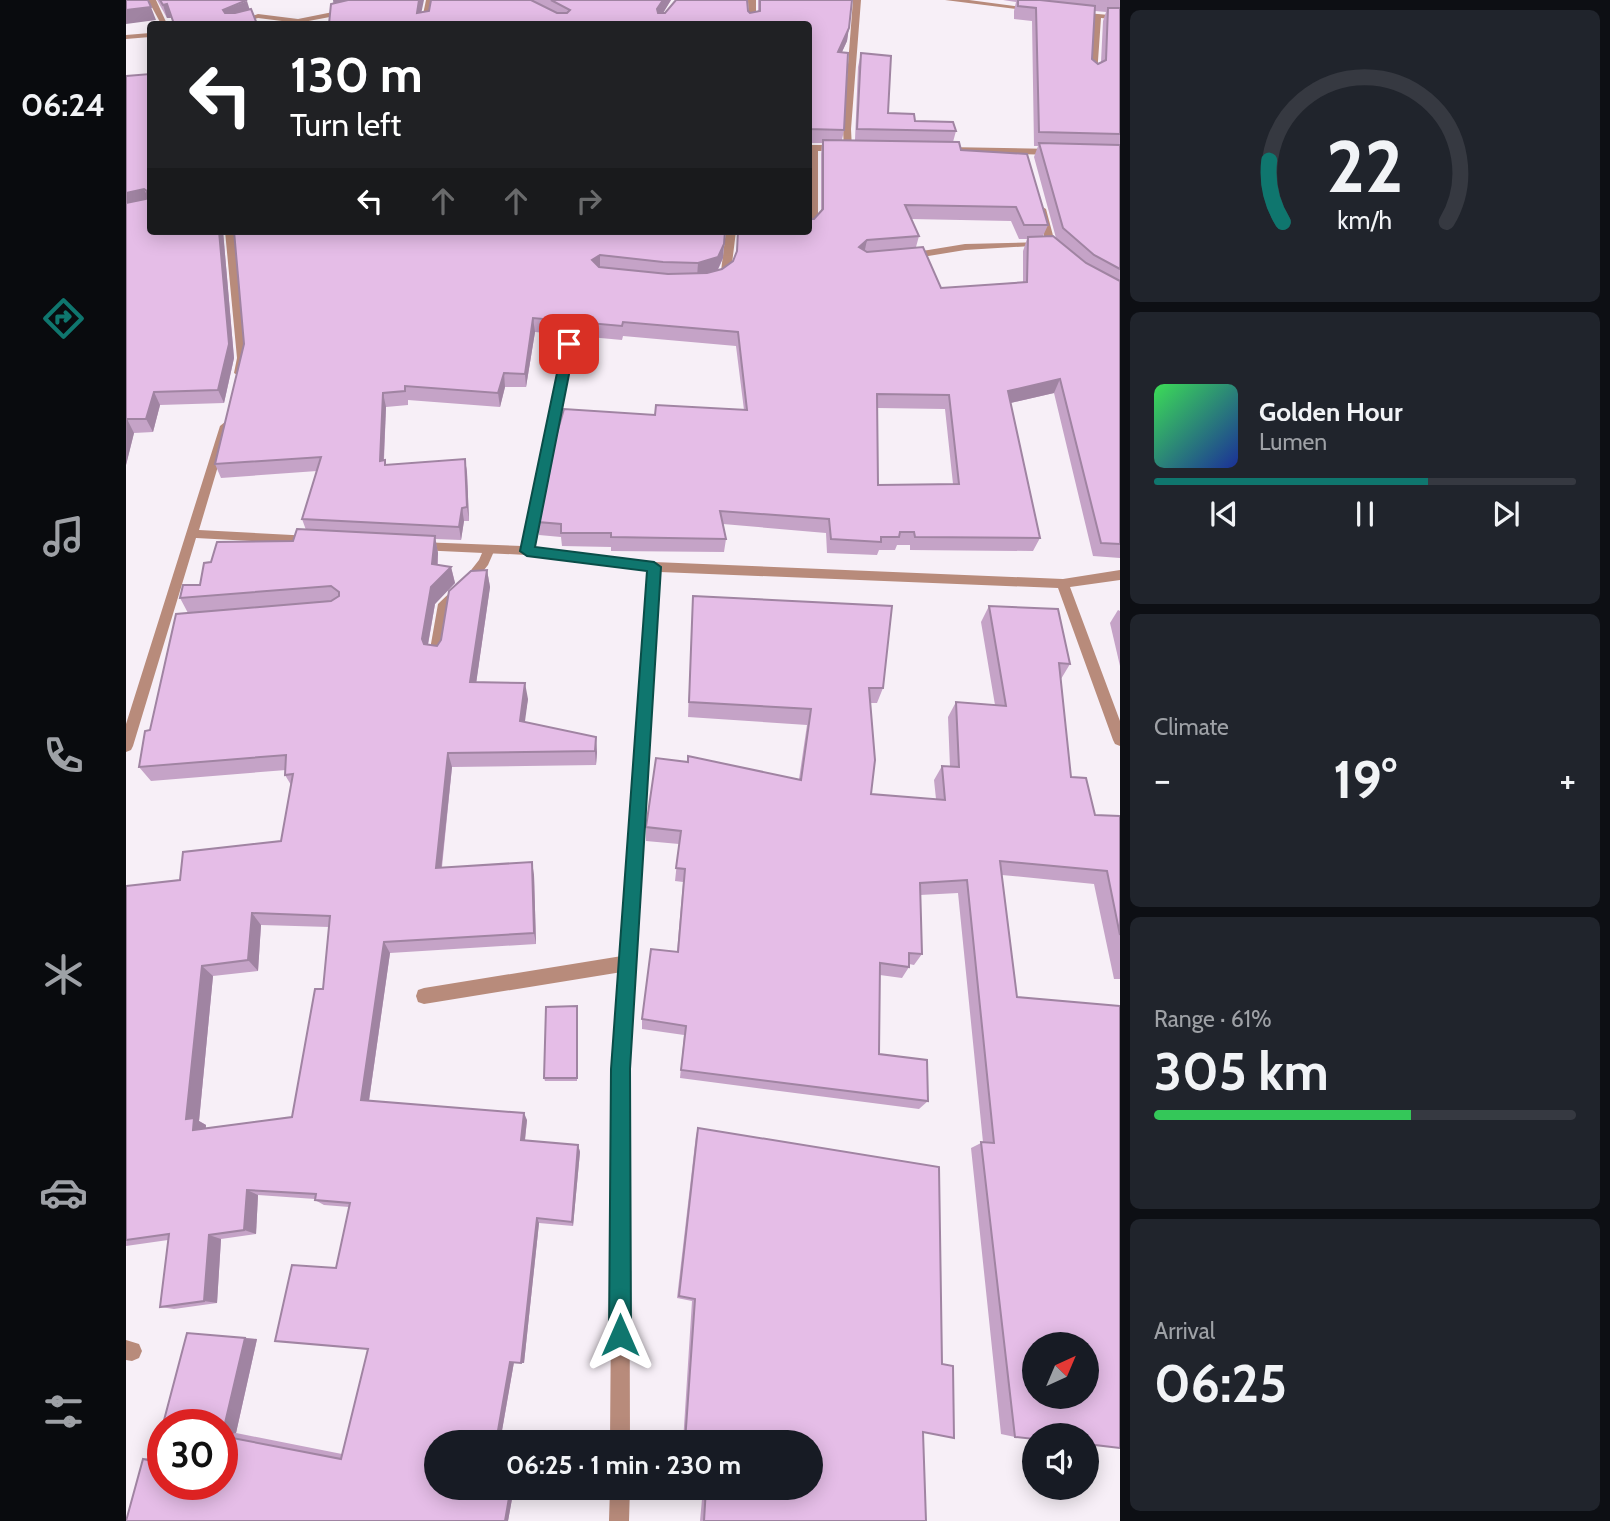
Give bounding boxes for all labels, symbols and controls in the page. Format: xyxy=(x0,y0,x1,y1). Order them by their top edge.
text: 130 m xyxy=(290,45,423,104)
icon: left xyxy=(175,49,266,140)
text: 06:24 xyxy=(21,85,105,124)
text: Turn left xyxy=(290,105,401,144)
text: 22 xyxy=(1326,122,1404,210)
icon: left xyxy=(351,182,389,220)
icon: ahead xyxy=(424,182,462,220)
icon: ahead xyxy=(497,182,535,220)
icon: right xyxy=(570,182,608,220)
text: km/h xyxy=(1338,205,1392,235)
icon: directions xyxy=(39,294,88,343)
pin xyxy=(539,314,599,374)
icon: arrive xyxy=(550,325,588,363)
text: Golden Hour xyxy=(1259,396,1402,428)
text: Lumen xyxy=(1259,428,1327,456)
icon: previous xyxy=(1205,495,1243,533)
icon: pause xyxy=(1346,495,1384,533)
icon: next xyxy=(1487,495,1525,533)
icon: music xyxy=(39,512,88,561)
text: Climate xyxy=(1154,713,1229,741)
icon: phone xyxy=(39,731,88,780)
text: 19° xyxy=(1333,748,1397,811)
text: − xyxy=(1154,756,1171,803)
text: + xyxy=(1559,756,1576,803)
icon: climate xyxy=(39,950,88,999)
text: Range · 61% xyxy=(1154,1005,1272,1033)
text: 305 km xyxy=(1154,1040,1329,1103)
icon: car xyxy=(39,1168,88,1217)
position arrow xyxy=(583,1298,657,1372)
text: Arrival xyxy=(1154,1317,1215,1345)
north arrow xyxy=(1022,1332,1099,1409)
map controls xyxy=(1022,1332,1099,1500)
text: 06:25 xyxy=(1154,1352,1287,1415)
icon: filters xyxy=(39,1387,88,1436)
speed limit sign: 30 xyxy=(147,1409,238,1500)
button: sound xyxy=(1022,1423,1099,1500)
text: 06:25 · 1 min · 230 m xyxy=(506,1449,741,1481)

